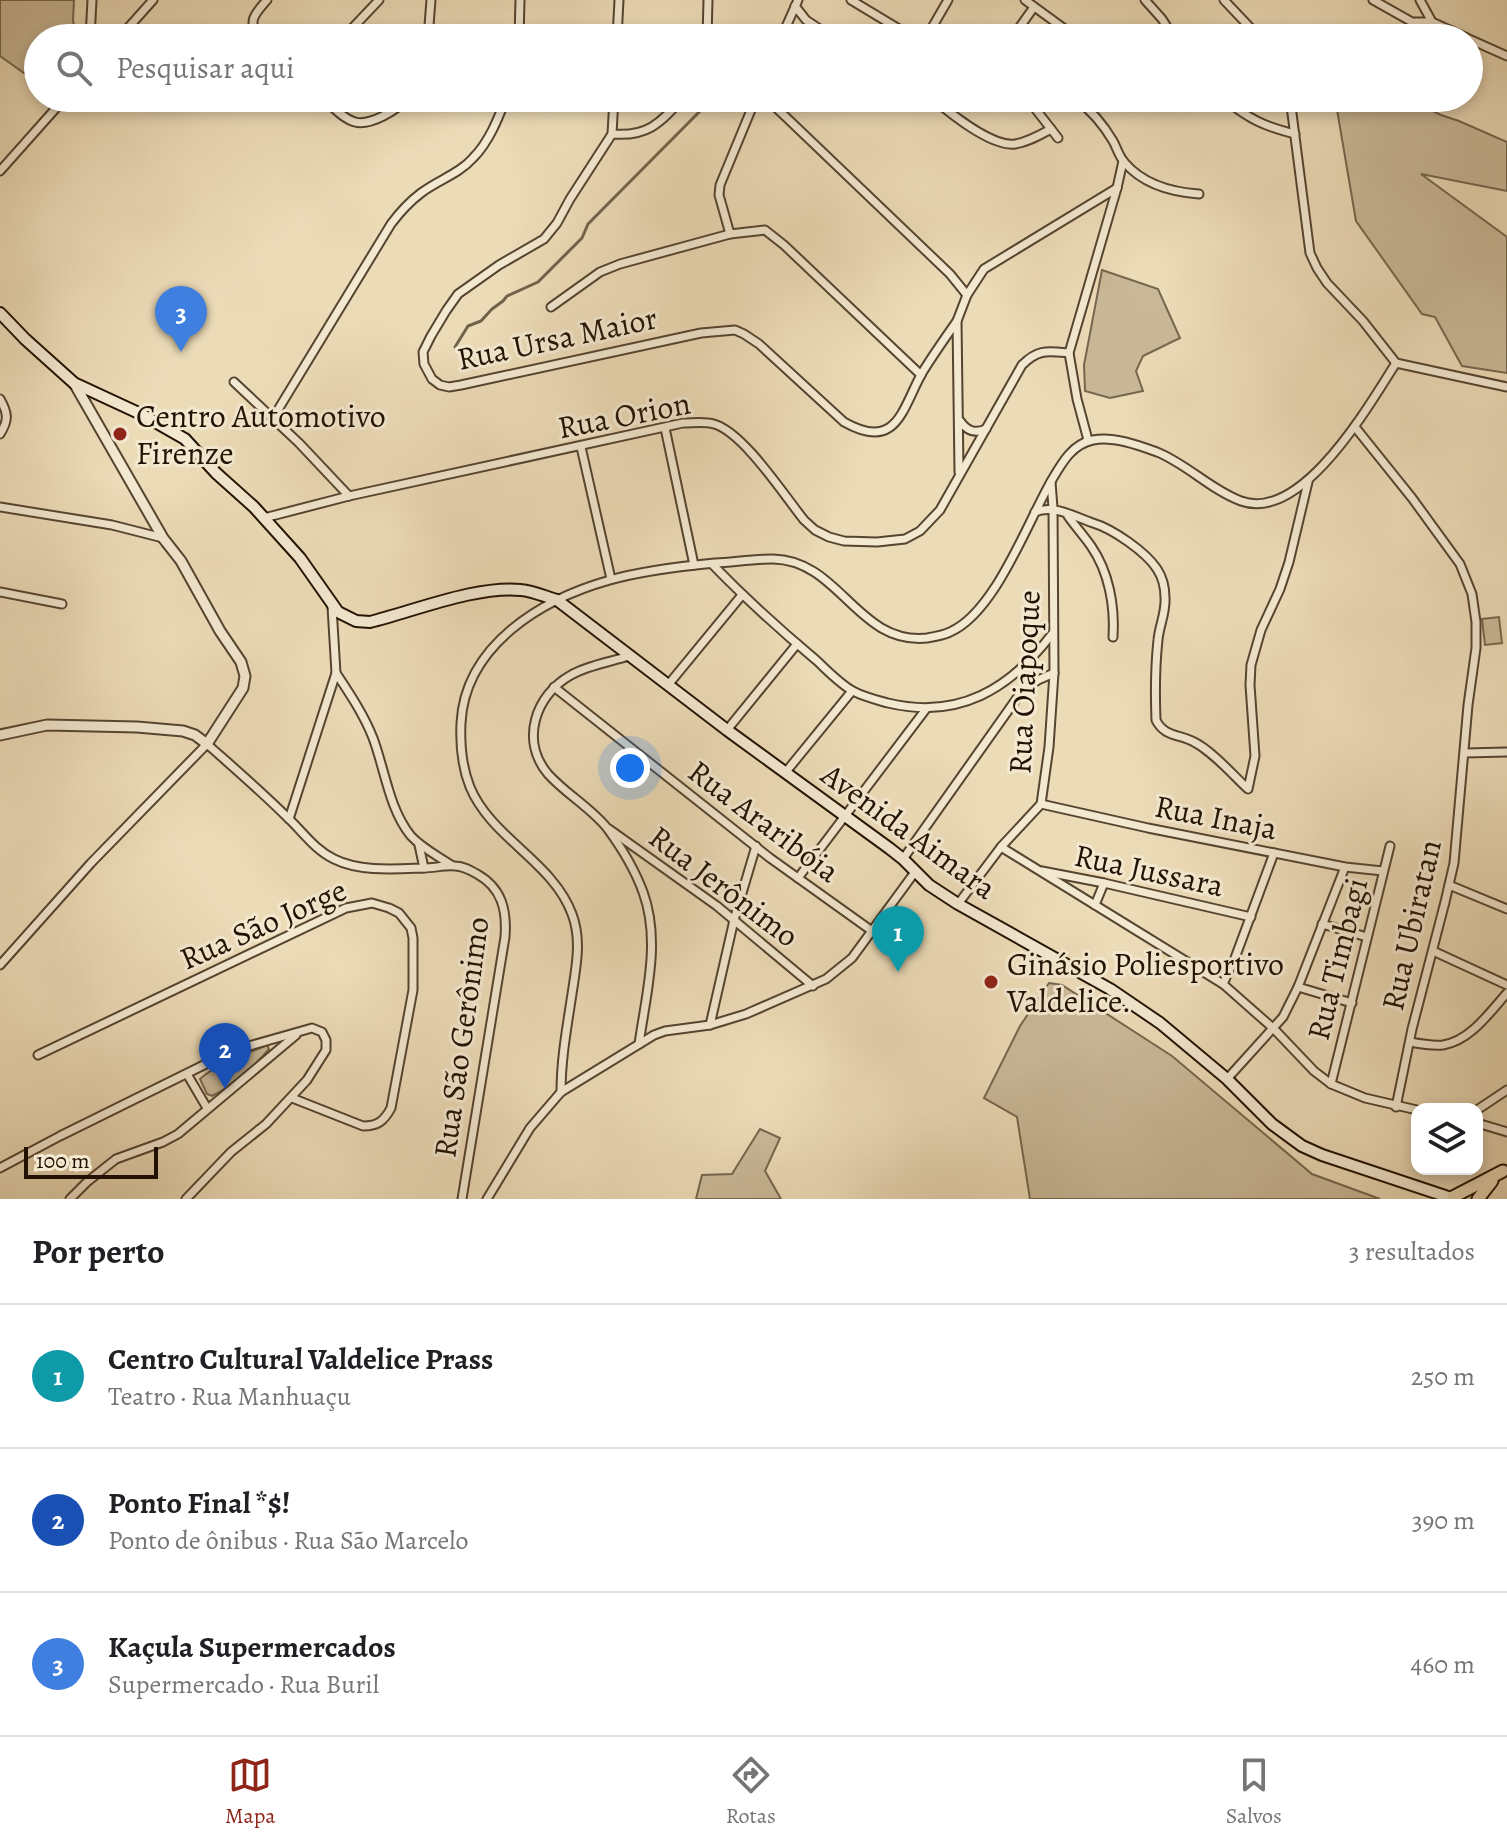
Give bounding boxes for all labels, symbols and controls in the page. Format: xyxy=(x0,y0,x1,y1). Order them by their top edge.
search box xyxy=(24,24,1483,112)
icon: search xyxy=(52,46,96,90)
text: Pesquisar aqui xyxy=(116,48,294,88)
pin: 3 xyxy=(155,286,207,352)
street label: Rua Ursa Maior xyxy=(453,295,661,381)
street label: Rua Orion xyxy=(554,381,694,449)
place label: Centro Automotivo Firenze xyxy=(136,394,386,475)
marker: Centro Automotivo Firenze xyxy=(111,425,129,443)
street label: Rua Oiapoque xyxy=(997,589,1051,775)
your location xyxy=(610,748,650,788)
street label: Rua Araribóia xyxy=(679,749,849,893)
street label: Avenida Aimara xyxy=(812,752,1006,910)
street label: Rua Inaja xyxy=(1151,784,1281,850)
street label: Rua Jerônimo xyxy=(640,815,808,957)
street label: Rua Jussara xyxy=(1070,833,1228,907)
street label: Rua Ubiratan xyxy=(1370,835,1452,1015)
street label: Rua São Jorge xyxy=(173,868,353,980)
street label: Rua Timbagi xyxy=(1296,873,1378,1045)
pin: 1 xyxy=(872,906,924,972)
street label: Rua São Gerônimo xyxy=(422,914,500,1160)
place label: Ginásio Poliesportivo Valdelice. xyxy=(1006,942,1284,1023)
marker: Ginásio Poliesportivo Valdelice. xyxy=(982,973,1000,991)
pin: 2 xyxy=(199,1023,251,1089)
map controls xyxy=(1411,1103,1483,1175)
button: layers xyxy=(1411,1103,1483,1175)
scale bar xyxy=(24,1143,158,1179)
text: 100 m xyxy=(36,1146,90,1176)
text: Por perto xyxy=(32,1228,165,1275)
text: 3 resultados xyxy=(1349,1234,1475,1269)
text: Centro Cultural Valdelice Prass xyxy=(108,1339,493,1379)
text: 1 xyxy=(53,1359,63,1394)
text: 250 m xyxy=(1411,1359,1475,1394)
text: Teatro · Rua Manhuaçu xyxy=(108,1379,351,1414)
text: Ponto Final *$! xyxy=(108,1483,290,1523)
text: 2 xyxy=(52,1503,64,1538)
text: 390 m xyxy=(1412,1503,1475,1538)
text: Ponto de ônibus · Rua São Marcelo xyxy=(108,1523,469,1558)
text: Kaçula Supermercados xyxy=(108,1627,396,1667)
text: 3 xyxy=(52,1647,64,1682)
text: 460 m xyxy=(1411,1647,1475,1682)
text: Supermercado · Rua Buril xyxy=(108,1667,379,1702)
tab: Mapa xyxy=(225,1753,276,1831)
tab: Rotas xyxy=(726,1753,776,1831)
tab: Salvos xyxy=(1226,1753,1282,1831)

